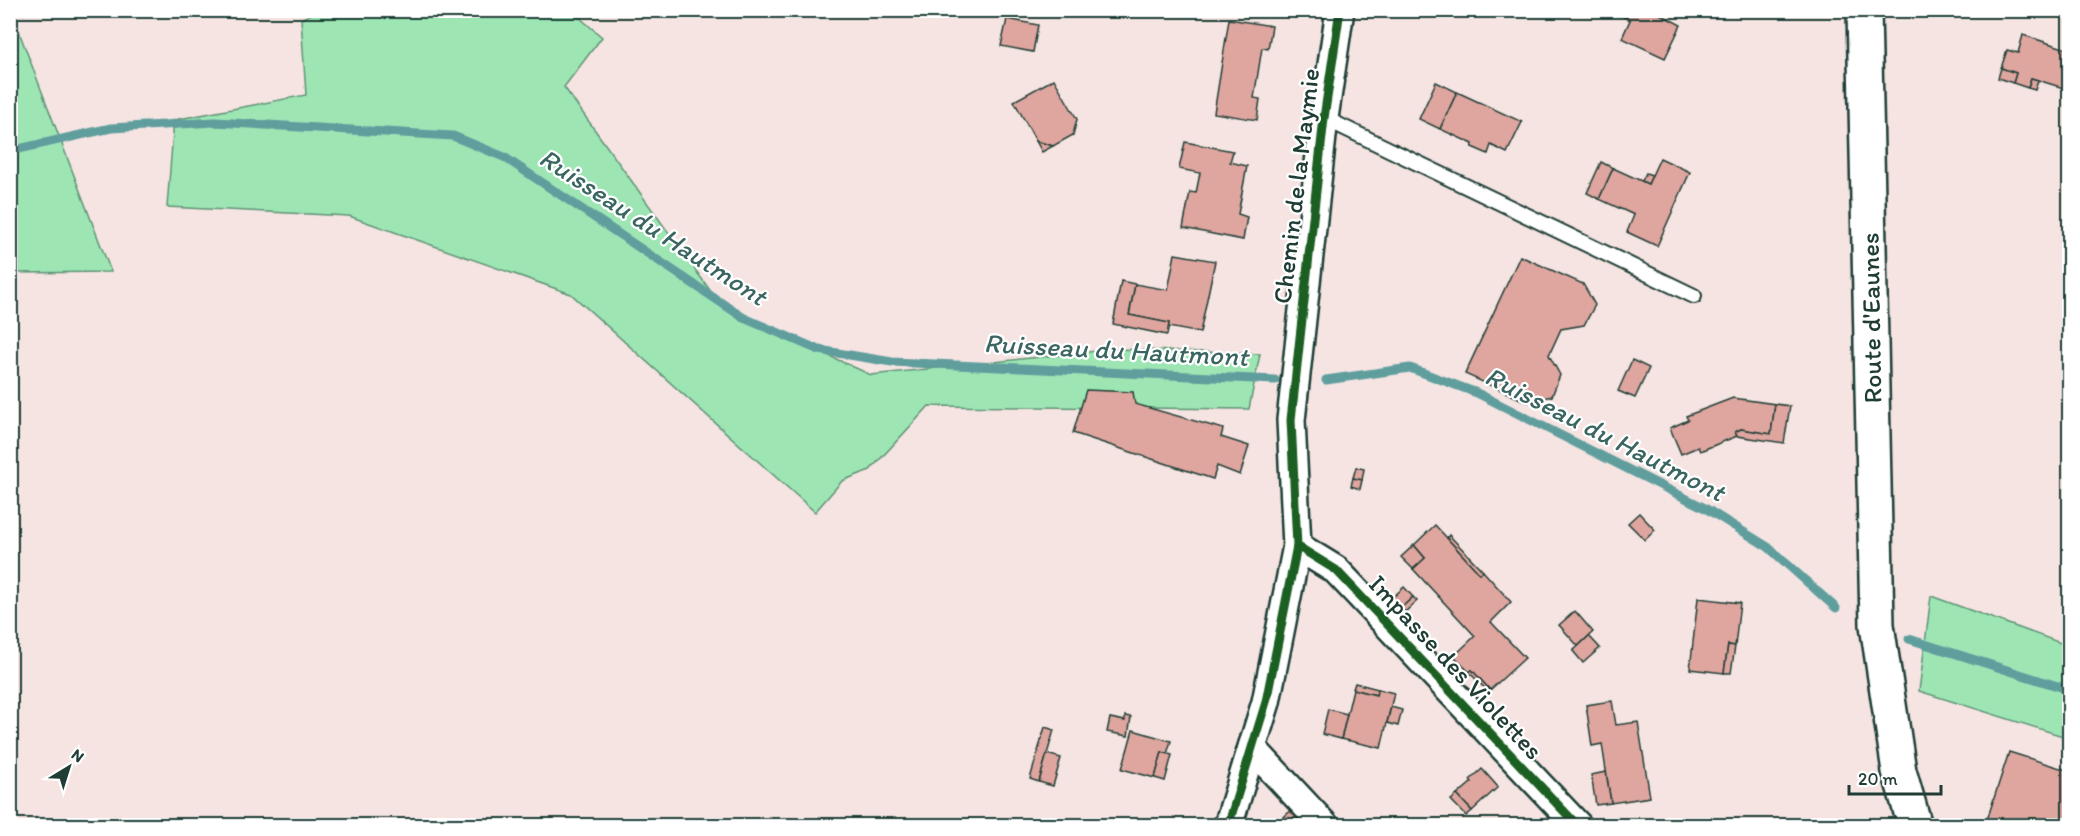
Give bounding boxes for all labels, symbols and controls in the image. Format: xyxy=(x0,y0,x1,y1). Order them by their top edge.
street label: Chemin de la Maymie xyxy=(1266,66,1326,306)
water label: Ruisseau du Hautmont xyxy=(533,141,776,314)
street label: Route d'Eaunes xyxy=(1854,232,1888,404)
water label: Ruisseau du Hautmont xyxy=(983,326,1252,373)
water label: Ruisseau du Hautmont xyxy=(1480,359,1733,510)
street label: Impasse des Violettes xyxy=(1362,568,1550,766)
north arrow xyxy=(39,737,99,797)
text: N xyxy=(68,745,88,766)
scale bar xyxy=(1849,758,1940,796)
text: 20 m xyxy=(1858,768,1898,790)

